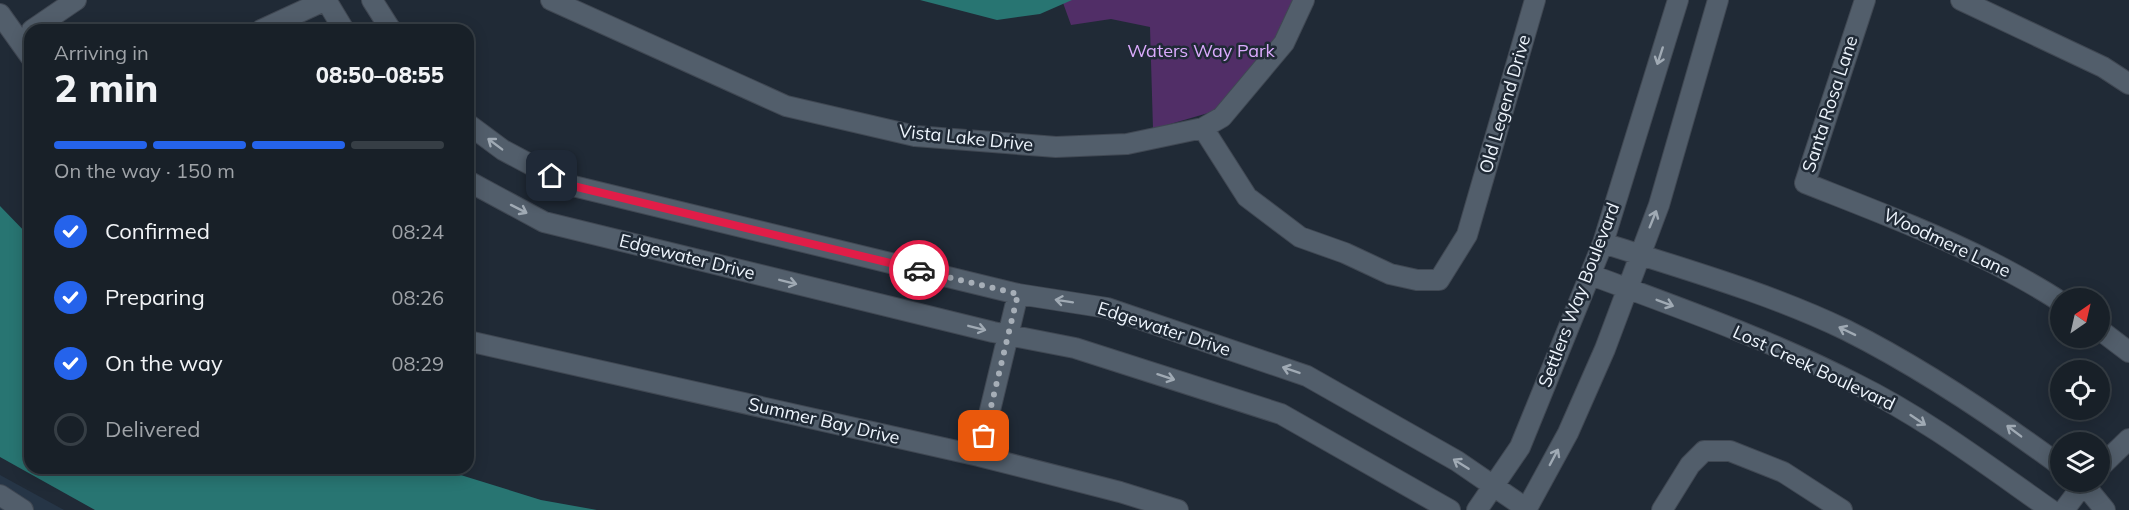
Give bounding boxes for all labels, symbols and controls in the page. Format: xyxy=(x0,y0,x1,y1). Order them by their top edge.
street label: Old Legend Drive xyxy=(1474,32,1535,176)
street label: Santa Rosa Lane xyxy=(1797,33,1862,175)
park label: Waters Way Park xyxy=(1127,39,1276,62)
text: Arriving in xyxy=(54,40,149,65)
one-way arrow xyxy=(1654,46,1665,65)
text: 08:50–08:55 xyxy=(316,61,444,89)
text: 2 min xyxy=(54,63,159,112)
street label: Vista Lake Drive xyxy=(898,119,1034,156)
one-way arrow xyxy=(487,138,503,150)
pin xyxy=(526,150,577,201)
text: On the way · 150 m xyxy=(54,158,235,183)
icon: home xyxy=(535,159,568,192)
street label: Settlers Way Boulevard xyxy=(1533,199,1624,390)
street label: Woodmere Lane xyxy=(1880,203,2015,282)
one-way arrow xyxy=(510,204,528,216)
one-way arrow xyxy=(1648,211,1659,229)
icon: check xyxy=(54,215,87,248)
text: Confirmed xyxy=(105,217,210,245)
text: 08:24 xyxy=(391,219,444,244)
street label: Edgewater Drive xyxy=(617,229,757,284)
courier xyxy=(889,240,949,300)
icon: car xyxy=(903,254,936,287)
one-way arrow xyxy=(778,276,797,288)
icon: check xyxy=(54,281,87,314)
text: Preparing xyxy=(105,283,205,311)
text: 08:26 xyxy=(391,285,444,310)
north arrow xyxy=(2050,288,2110,348)
map controls xyxy=(2050,288,2110,492)
one-way arrow xyxy=(1055,296,1075,307)
street label: Edgewater Drive xyxy=(1095,296,1234,361)
one-way arrow xyxy=(1655,298,1674,309)
street label: Lost Creek Boulevard xyxy=(1729,320,1899,415)
one-way arrow xyxy=(967,322,986,334)
one-way arrow xyxy=(1838,325,1856,337)
icon: check xyxy=(54,347,87,380)
text: On the way xyxy=(105,349,223,377)
text: 08:29 xyxy=(391,351,444,376)
button: locate xyxy=(2050,360,2110,420)
one-way arrow xyxy=(1282,364,1300,375)
one-way arrow xyxy=(1156,372,1175,383)
street label: Summer Bay Drive xyxy=(746,392,902,449)
pin xyxy=(958,410,1009,461)
one-way arrow xyxy=(1909,414,1926,426)
text: Delivered xyxy=(105,415,200,443)
icon: bag xyxy=(967,419,1000,452)
one-way arrow xyxy=(2007,425,2023,437)
button: layers xyxy=(2050,432,2110,492)
one-way arrow xyxy=(1549,449,1560,467)
one-way arrow xyxy=(1453,458,1470,470)

